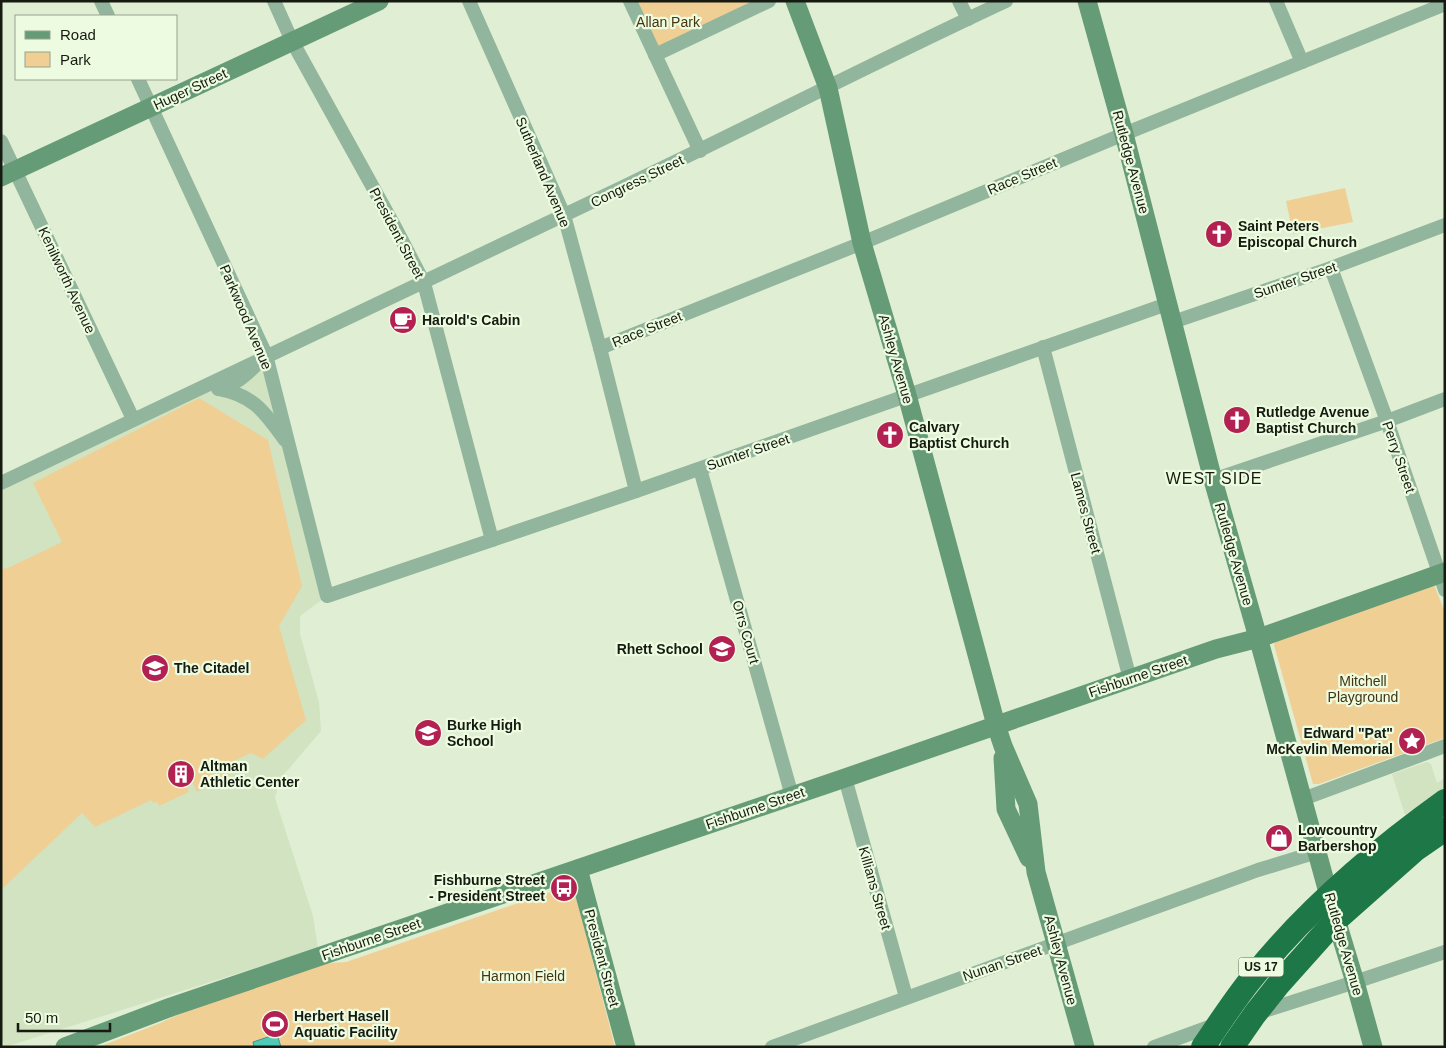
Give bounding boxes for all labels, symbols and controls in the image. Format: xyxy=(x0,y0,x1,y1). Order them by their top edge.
park label: Allan Park xyxy=(636,14,701,30)
legend xyxy=(15,15,178,80)
text: Road xyxy=(60,26,96,43)
text: Park xyxy=(60,51,91,68)
street label: Huger Street xyxy=(151,65,229,113)
street label: Rutledge Avenue xyxy=(1110,109,1153,216)
street label: Sutherland Avenue xyxy=(513,115,574,230)
street label: Congress Street xyxy=(588,152,686,210)
street label: Race Street xyxy=(985,154,1059,198)
street label: President Street xyxy=(366,185,428,281)
place label: Saint Peters Episcopal Church xyxy=(1238,218,1357,250)
church icon: Saint Peters Episcopal Church xyxy=(1204,219,1234,249)
street label: Kenilworth Avenue xyxy=(35,224,99,336)
street label: Sumter Street xyxy=(1252,258,1339,302)
street label: Parkwood Avenue xyxy=(217,262,275,372)
cafe icon: Harold's Cabin xyxy=(388,305,418,335)
street label: Race Street xyxy=(610,308,684,350)
place label: Harold's Cabin xyxy=(422,312,520,328)
street label: Ashley Avenue xyxy=(876,312,916,406)
place label: Rutledge Avenue Baptist Church xyxy=(1256,404,1370,436)
church icon: Rutledge Avenue Baptist Church xyxy=(1222,405,1252,435)
place label: Calvary Baptist Church xyxy=(909,419,1009,451)
street label: Perry Street xyxy=(1379,419,1419,495)
church icon: Calvary Baptist Church xyxy=(875,420,905,450)
street label: Sumter Street xyxy=(705,430,792,474)
district label: WEST SIDE xyxy=(1166,470,1262,487)
street label: Lames Street xyxy=(1067,471,1105,555)
street label: Rutledge Avenue xyxy=(1212,501,1256,608)
street label: Orrs Court xyxy=(729,598,763,666)
school or university icon: Rhett School xyxy=(707,634,737,664)
place label: Rhett School xyxy=(617,641,703,657)
street label: Fishburne Street xyxy=(1086,652,1190,700)
school or university icon: The Citadel xyxy=(140,653,170,683)
place label: The Citadel xyxy=(174,660,249,676)
park label: Mitchell Playground xyxy=(1328,673,1398,705)
place label: Burke High School xyxy=(447,717,522,749)
school or university icon: Burke High School xyxy=(413,718,443,748)
place label: Edward "Pat" McKevlin Memorial xyxy=(1266,725,1393,757)
place icon: Edward "Pat" McKevlin Memorial xyxy=(1397,726,1427,756)
place label: Altman Athletic Center xyxy=(200,758,300,790)
building icon: Altman Athletic Center xyxy=(166,759,196,789)
street label: Fishburne Street xyxy=(703,784,807,832)
place label: Lowcountry Barbershop xyxy=(1298,822,1378,854)
shop icon: Lowcountry Barbershop xyxy=(1264,823,1294,853)
street label: Killians Street xyxy=(856,845,895,931)
place label: Fishburne Street - President Street xyxy=(429,872,545,904)
bus stop icon: Fishburne Street - President Street xyxy=(549,873,579,903)
street label: Rutledge Avenue xyxy=(1322,891,1366,998)
street label: President Street xyxy=(581,907,623,1009)
street label: Ashley Avenue xyxy=(1041,913,1081,1007)
street label: Fishburne Street xyxy=(319,915,423,963)
street label: Nunan Street xyxy=(960,942,1044,984)
road number: US 17 xyxy=(1238,958,1284,976)
park label: Harmon Field xyxy=(481,968,565,984)
scale bar xyxy=(18,1000,110,1032)
place label: Herbert Hasell Aquatic Facility xyxy=(294,1008,398,1040)
text: 50 m xyxy=(25,1009,58,1026)
sports icon: Herbert Hasell Aquatic Facility xyxy=(260,1009,290,1039)

